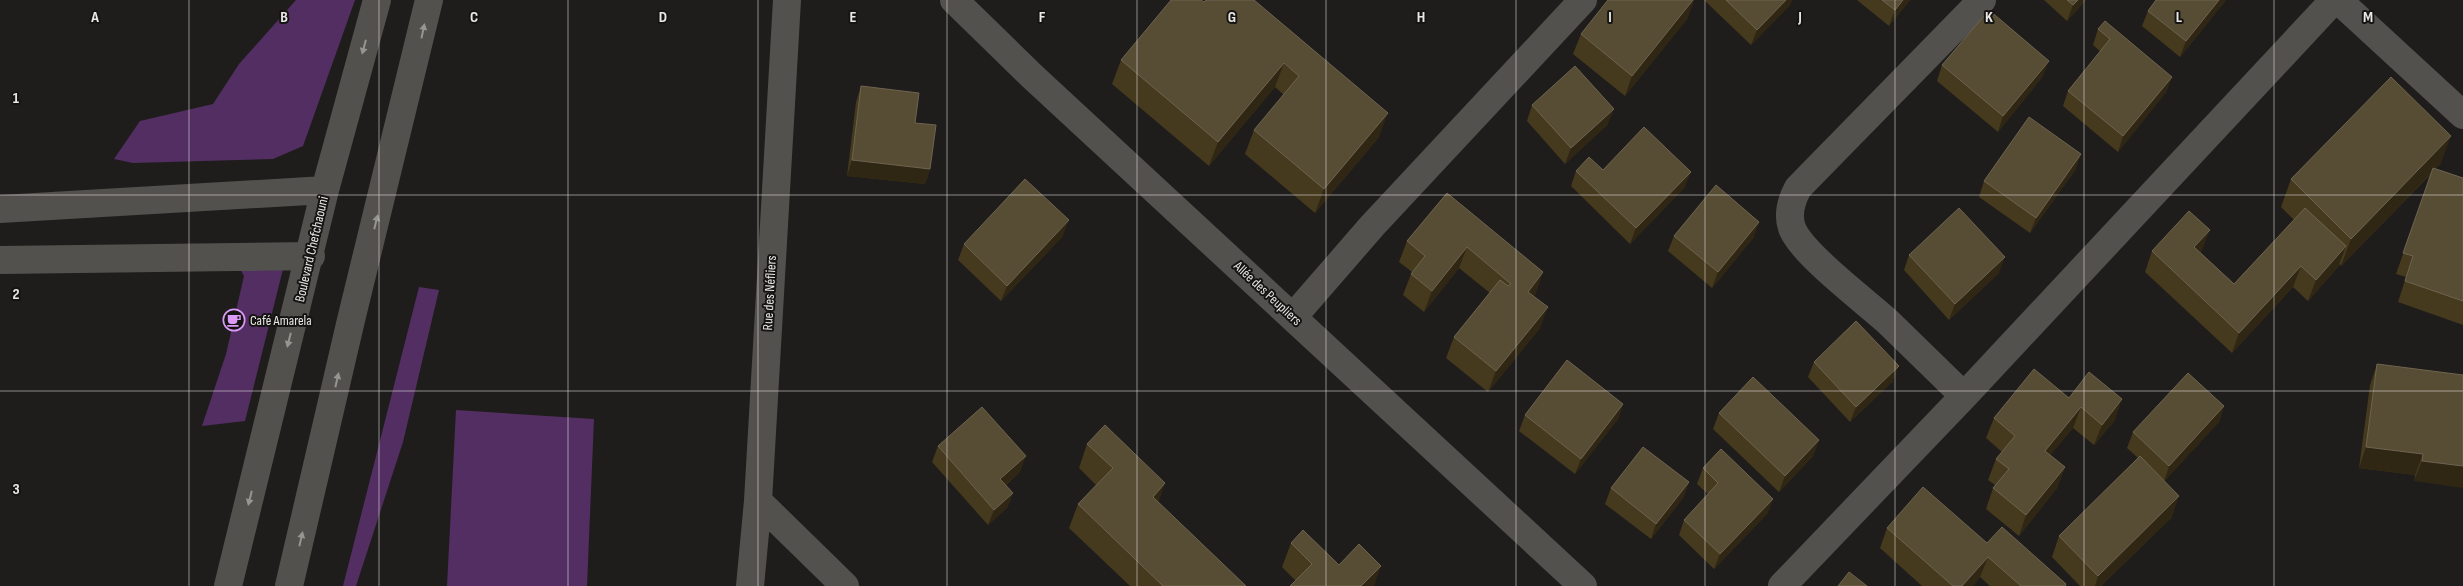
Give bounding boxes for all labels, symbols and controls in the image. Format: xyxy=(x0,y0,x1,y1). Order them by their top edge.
text: A xyxy=(90,8,99,27)
text: B xyxy=(280,8,288,27)
text: C xyxy=(470,8,478,27)
text: D xyxy=(659,8,667,27)
text: E xyxy=(850,8,857,27)
text: F xyxy=(1039,8,1046,27)
text: G xyxy=(1228,8,1236,27)
text: H xyxy=(1417,8,1425,27)
text: I xyxy=(1608,8,1612,27)
text: J xyxy=(1797,8,1802,27)
text: K xyxy=(1985,8,1993,27)
text: L xyxy=(2176,8,2183,27)
text: M xyxy=(2363,8,2373,27)
one-way arrow xyxy=(419,22,427,38)
one-way arrow xyxy=(360,40,368,55)
text: 1 xyxy=(13,89,20,108)
street label: Boulevard Chefchaouni xyxy=(291,195,332,304)
one-way arrow xyxy=(372,215,380,230)
street label: Rue des Néfliers xyxy=(759,255,780,331)
street label: Allée des Peupliers xyxy=(1229,257,1305,329)
text: 2 xyxy=(12,285,20,304)
cafe icon: Café Amarela xyxy=(222,308,246,332)
place label: Café Amarela xyxy=(250,312,312,329)
one-way arrow xyxy=(285,332,293,347)
one-way arrow xyxy=(333,373,341,388)
text: 3 xyxy=(12,480,20,499)
one-way arrow xyxy=(246,490,254,505)
one-way arrow xyxy=(297,531,305,546)

